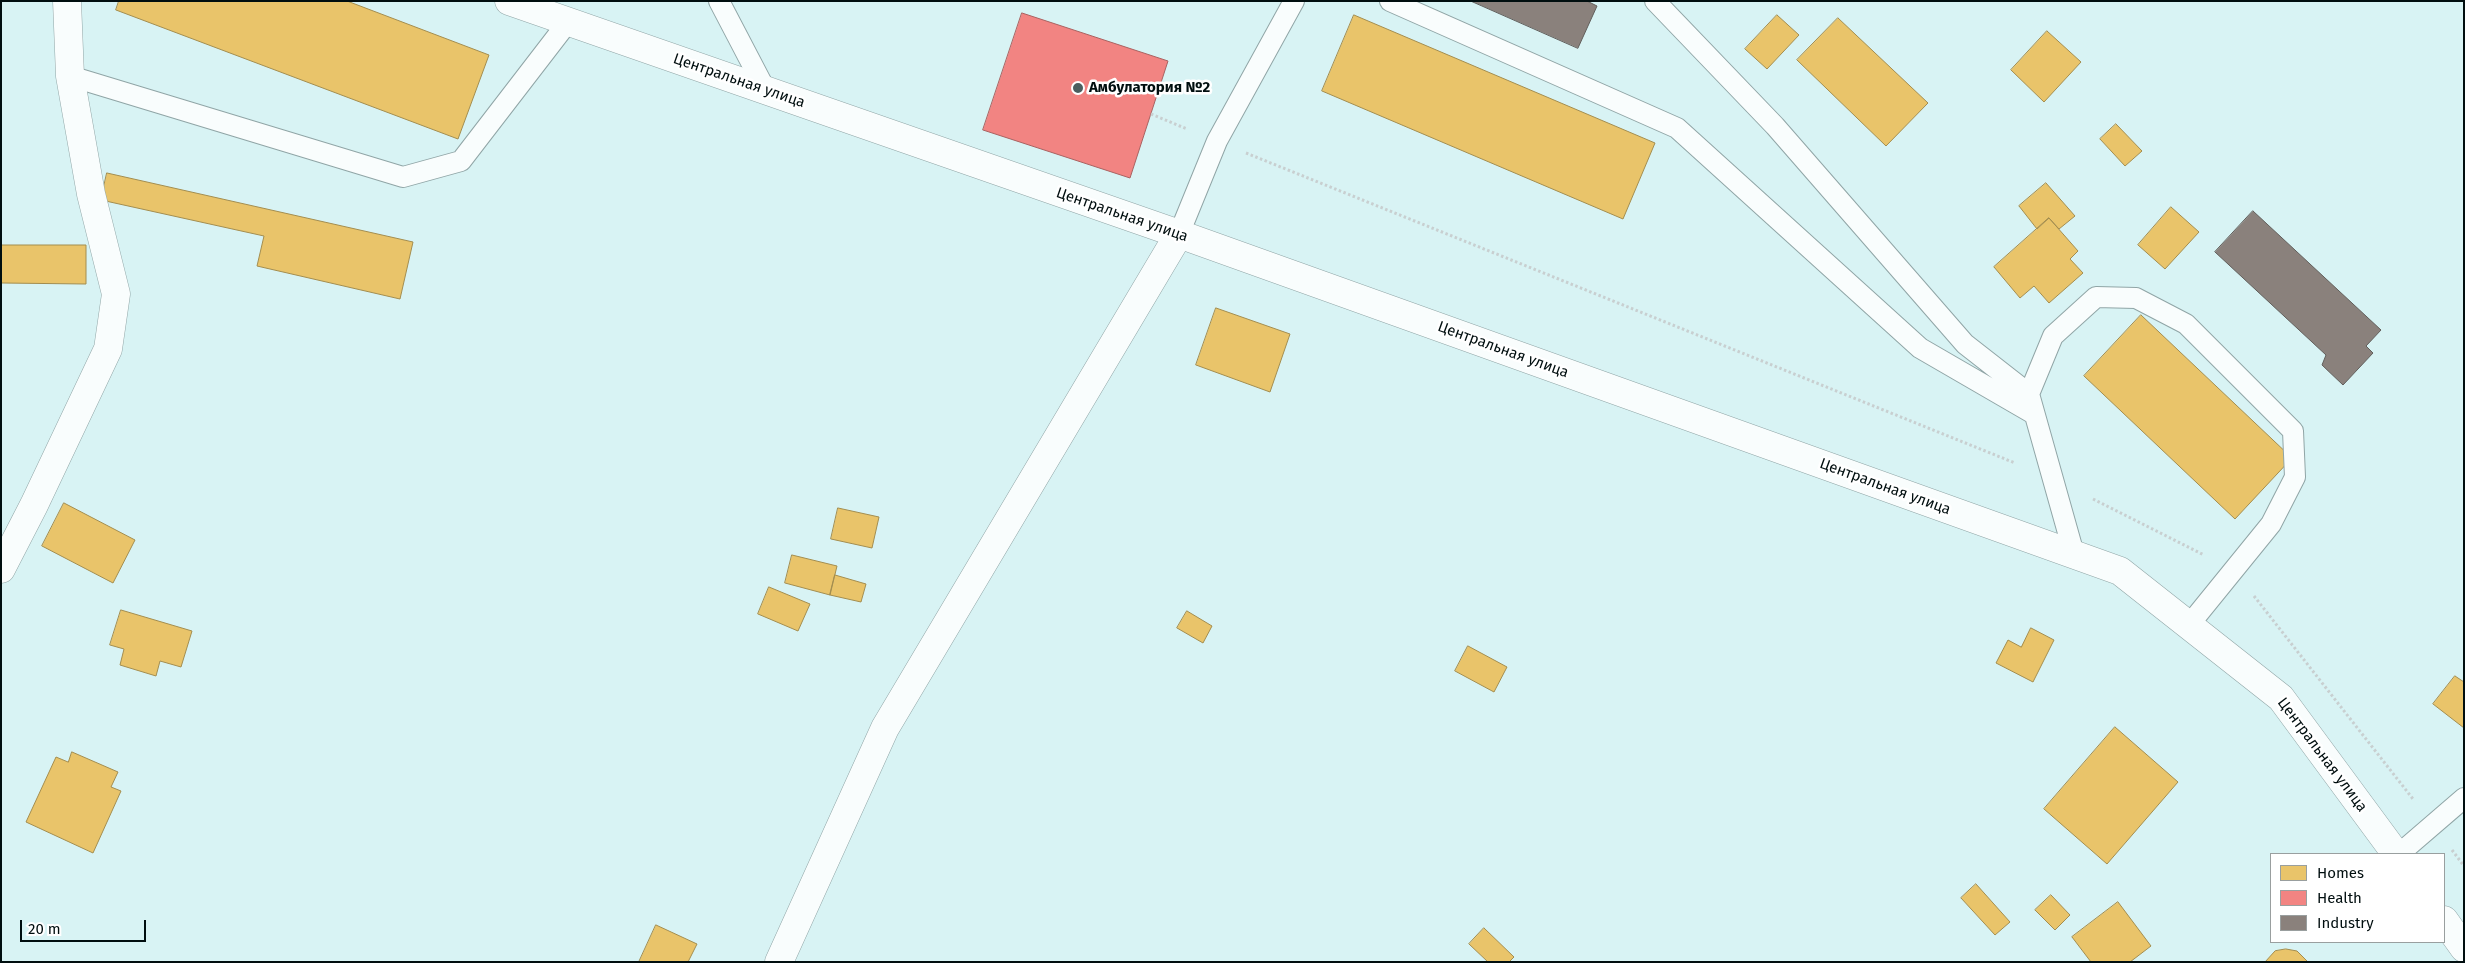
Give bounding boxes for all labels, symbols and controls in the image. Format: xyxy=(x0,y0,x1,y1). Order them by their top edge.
street label: Центральная улица xyxy=(671,50,807,112)
place label: Амбулатория №2 xyxy=(1089,79,1210,97)
marker: Амбулатория №2 xyxy=(1071,81,1085,95)
street label: Центральная улица xyxy=(1054,184,1190,246)
street label: Центральная улица xyxy=(1435,318,1571,382)
street label: Центральная улица xyxy=(1817,455,1953,519)
street label: Центральная улица xyxy=(2273,694,2371,816)
legend xyxy=(2270,853,2445,943)
text: Homes xyxy=(2317,864,2364,882)
text: Health xyxy=(2317,889,2362,907)
scale bar xyxy=(22,910,149,942)
text: Industry xyxy=(2317,914,2374,932)
text: 20 m xyxy=(28,920,61,938)

